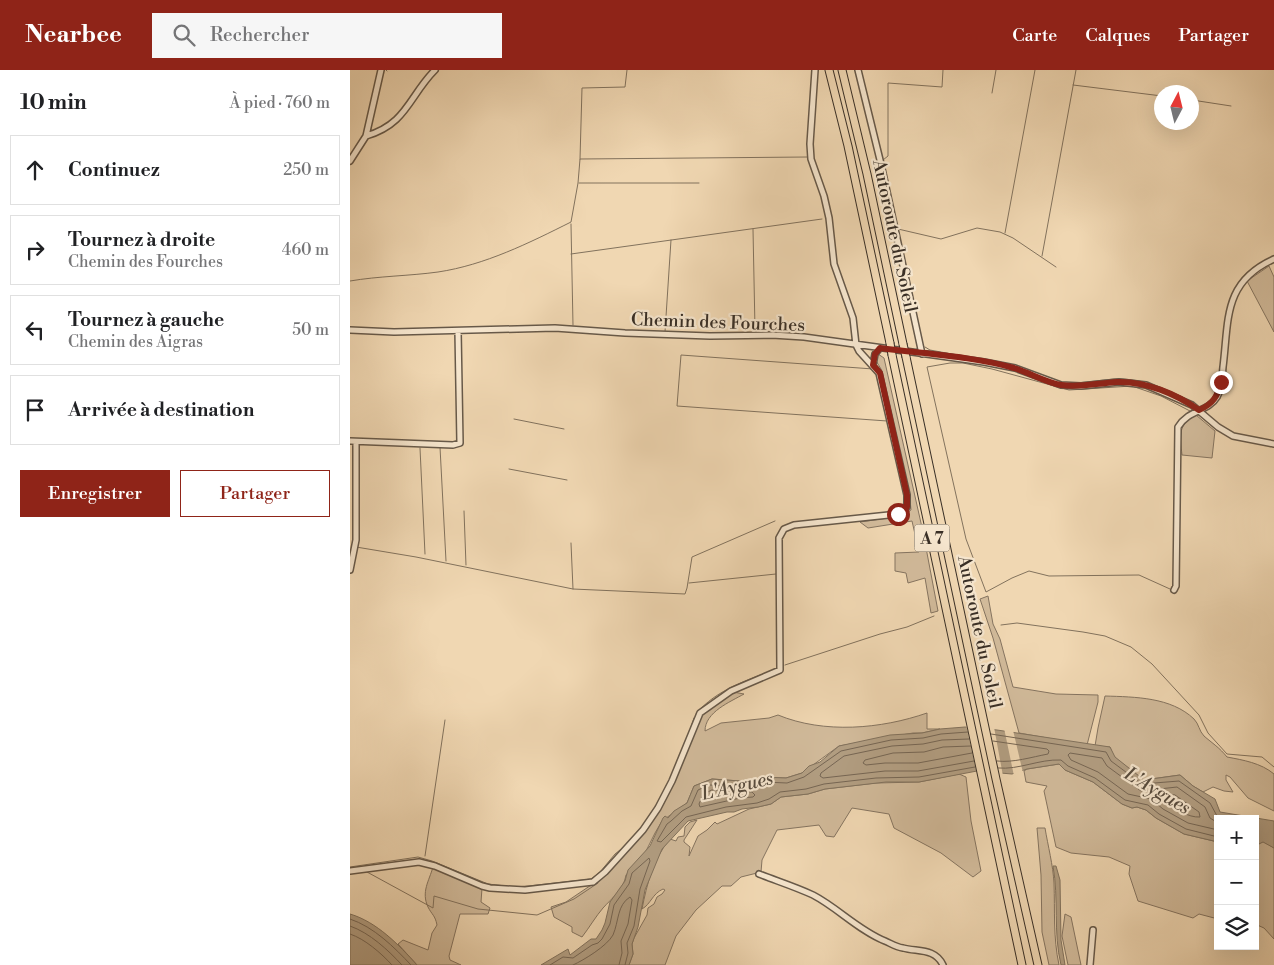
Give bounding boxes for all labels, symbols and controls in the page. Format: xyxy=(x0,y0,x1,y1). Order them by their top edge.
search box xyxy=(152,13,502,58)
text: Nearbee xyxy=(25,20,122,50)
icon: search xyxy=(170,21,198,49)
text: Rechercher xyxy=(210,23,309,47)
text: Carte xyxy=(1012,24,1057,47)
text: Calques xyxy=(1085,24,1150,47)
text: Partager xyxy=(1178,24,1249,47)
north arrow xyxy=(1154,85,1199,130)
text: 10 min xyxy=(20,90,87,116)
text: À pied · 760 m xyxy=(230,93,330,113)
icon: ahead xyxy=(21,156,49,184)
street label: Autoroute du Soleil xyxy=(867,156,922,315)
text: Continuez xyxy=(68,158,160,182)
text: 250 m xyxy=(283,160,329,180)
text: Tournez à droite xyxy=(68,228,215,252)
icon: right xyxy=(21,236,49,264)
text: 460 m xyxy=(282,240,329,260)
text: Chemin des Fourches xyxy=(68,252,223,272)
text: Tournez à gauche xyxy=(68,308,224,332)
street label: Chemin des Fourches xyxy=(630,308,806,337)
icon: left xyxy=(21,316,49,344)
text: 50 m xyxy=(292,320,329,340)
text: Chemin des Aigras xyxy=(68,332,203,352)
route end xyxy=(1210,371,1233,394)
icon: arrive xyxy=(21,396,49,424)
text: Arrivée à destination xyxy=(68,398,254,422)
button: Enregistrer xyxy=(20,470,170,517)
button: Partager xyxy=(180,470,330,517)
route start xyxy=(887,503,910,526)
road number: A 7 xyxy=(914,524,950,552)
street label: Autoroute du Soleil xyxy=(952,552,1007,711)
water label: L'Aygues xyxy=(1119,761,1195,820)
water label: L'Aygues xyxy=(698,766,775,806)
map controls xyxy=(1214,815,1259,950)
button: + xyxy=(1214,815,1259,860)
button: − xyxy=(1214,860,1259,905)
button: layers xyxy=(1214,905,1259,950)

